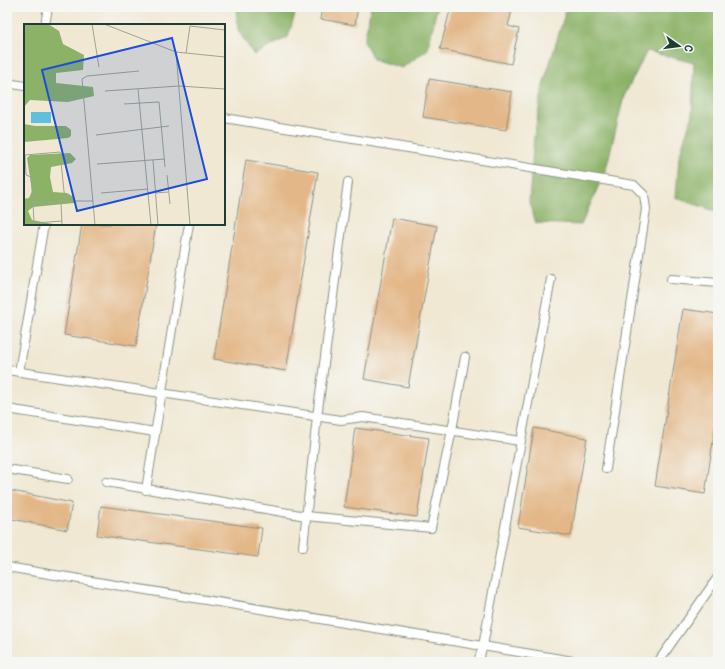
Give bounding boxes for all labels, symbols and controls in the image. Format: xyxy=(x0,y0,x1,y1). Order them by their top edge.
inset map xyxy=(24,24,225,225)
north arrow xyxy=(659,26,699,66)
text: С xyxy=(681,43,695,53)

